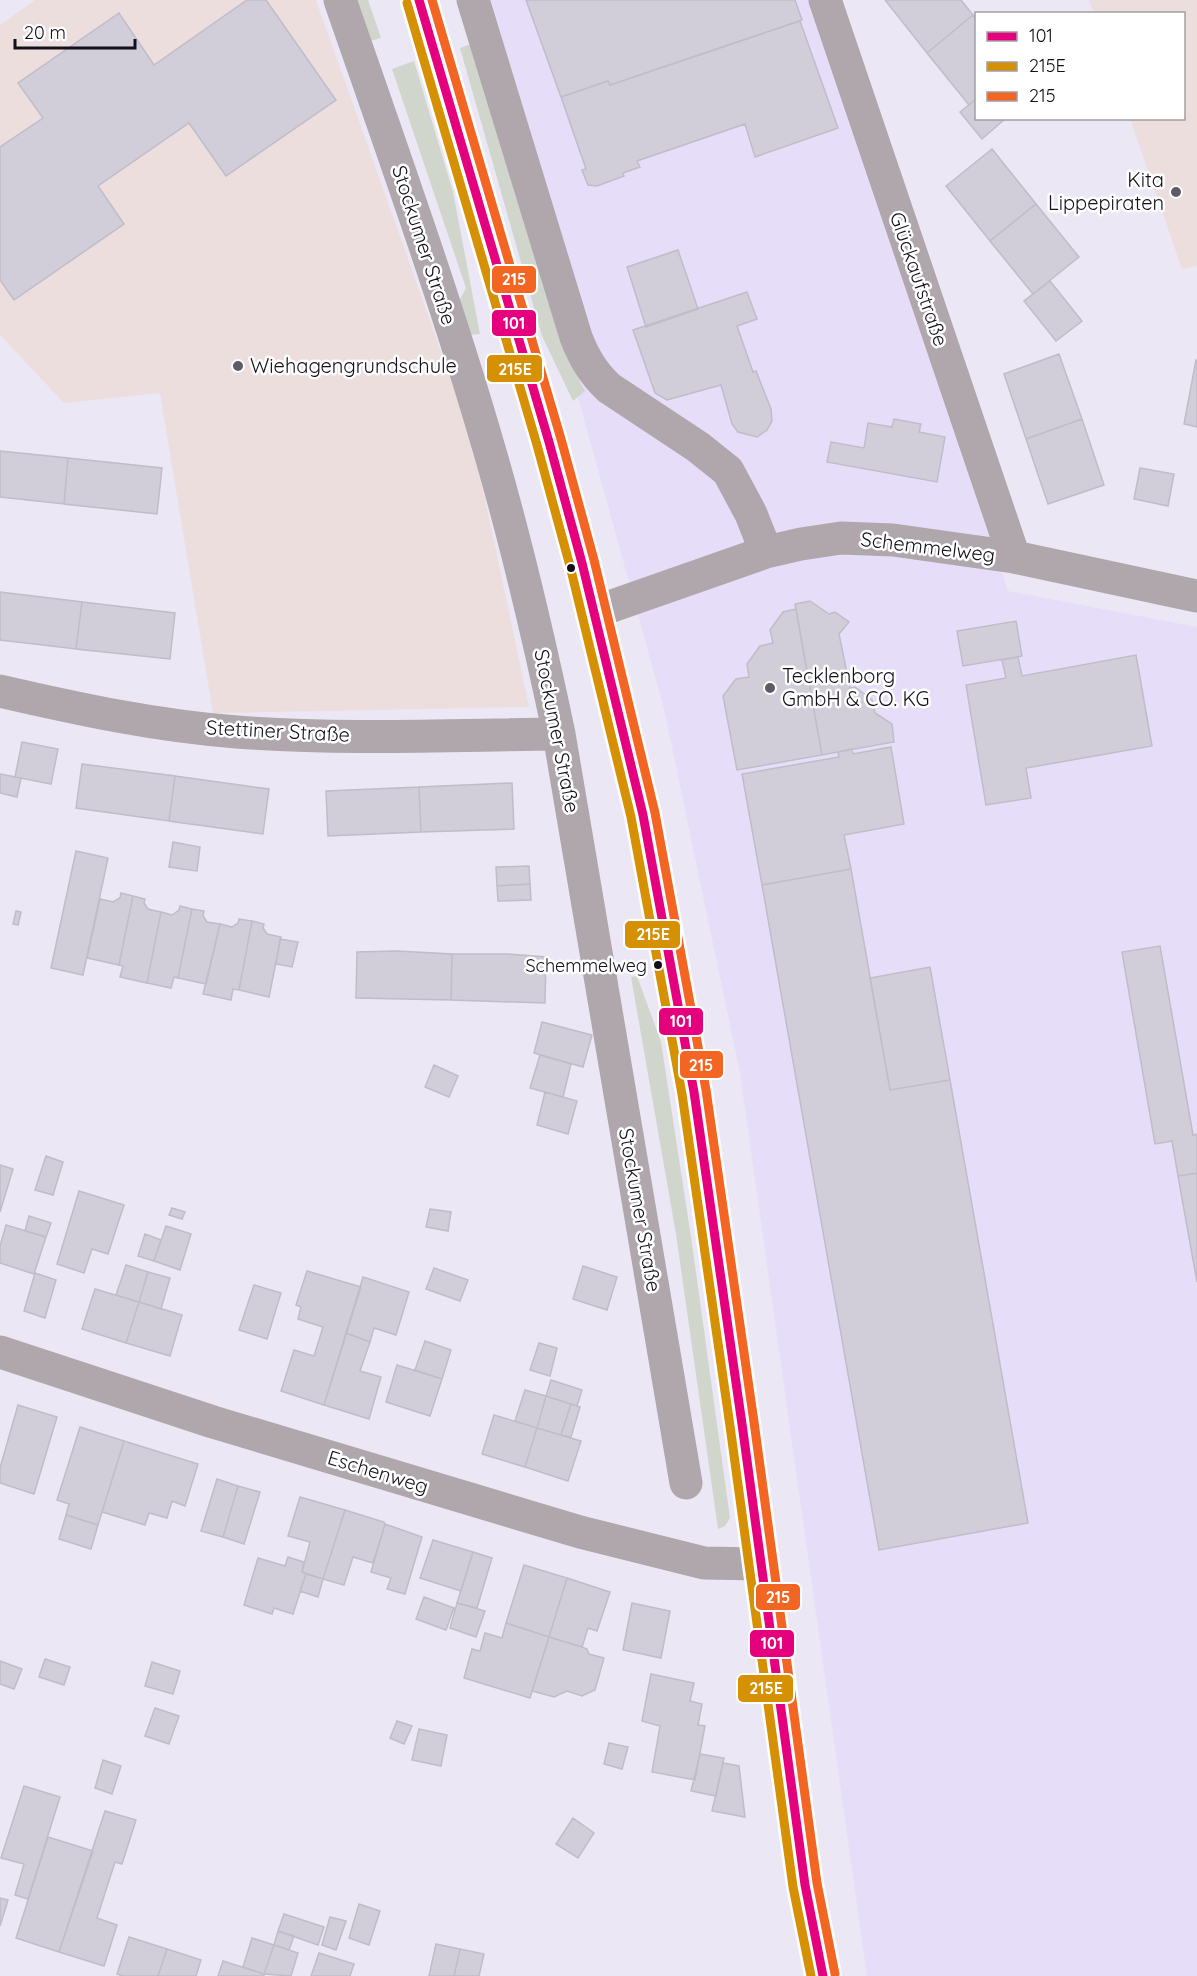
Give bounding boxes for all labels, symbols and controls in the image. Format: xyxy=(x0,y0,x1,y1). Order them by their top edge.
scale bar xyxy=(15,12,135,50)
legend xyxy=(975,12,1185,120)
text: 20 m xyxy=(24,21,66,44)
text: 101 xyxy=(1029,24,1053,47)
text: 215E xyxy=(1029,54,1066,77)
text: 215 xyxy=(1029,84,1055,107)
street label: Stockumer Straße xyxy=(387,162,462,328)
place label: Kita Lippepiraten xyxy=(1048,167,1164,215)
marker: Kita Lippepiraten xyxy=(1169,185,1183,199)
street label: Glückaufstraße xyxy=(885,208,954,349)
line badge: 215 xyxy=(491,265,537,294)
text: 215 xyxy=(502,269,526,289)
line badge: 101 xyxy=(491,309,537,337)
text: 101 xyxy=(503,313,525,333)
place label: Wiehagengrundschule xyxy=(250,353,457,378)
line badge: 215E xyxy=(486,354,543,383)
marker: Wiehagengrundschule xyxy=(231,359,245,373)
text: 215E xyxy=(498,359,532,379)
street label: Schemmelweg xyxy=(860,526,997,567)
unlabelled marker xyxy=(565,562,577,574)
street label: Stockumer Straße xyxy=(529,647,586,815)
place label: Tecklenborg GmbH & CO. KG xyxy=(782,663,929,711)
marker: Tecklenborg GmbH & CO. KG xyxy=(763,681,777,695)
street label: Stettiner Straße xyxy=(205,714,351,747)
line badge: 215E xyxy=(624,920,681,949)
text: 215E xyxy=(636,924,670,944)
place label: Schemmelweg xyxy=(525,954,647,977)
marker: Schemmelweg xyxy=(652,959,664,971)
line badge: 101 xyxy=(658,1007,704,1036)
text: 101 xyxy=(670,1011,692,1031)
line badge: 215 xyxy=(679,1050,724,1079)
text: 215 xyxy=(689,1055,713,1075)
street label: Stockumer Straße xyxy=(614,1126,667,1294)
street label: Eschenweg xyxy=(325,1444,432,1499)
line badge: 215 xyxy=(755,1583,801,1611)
text: 215 xyxy=(766,1587,790,1607)
line badge: 101 xyxy=(749,1629,795,1658)
text: 101 xyxy=(761,1633,783,1653)
line badge: 215E xyxy=(737,1674,794,1703)
text: 215E xyxy=(749,1678,783,1698)

